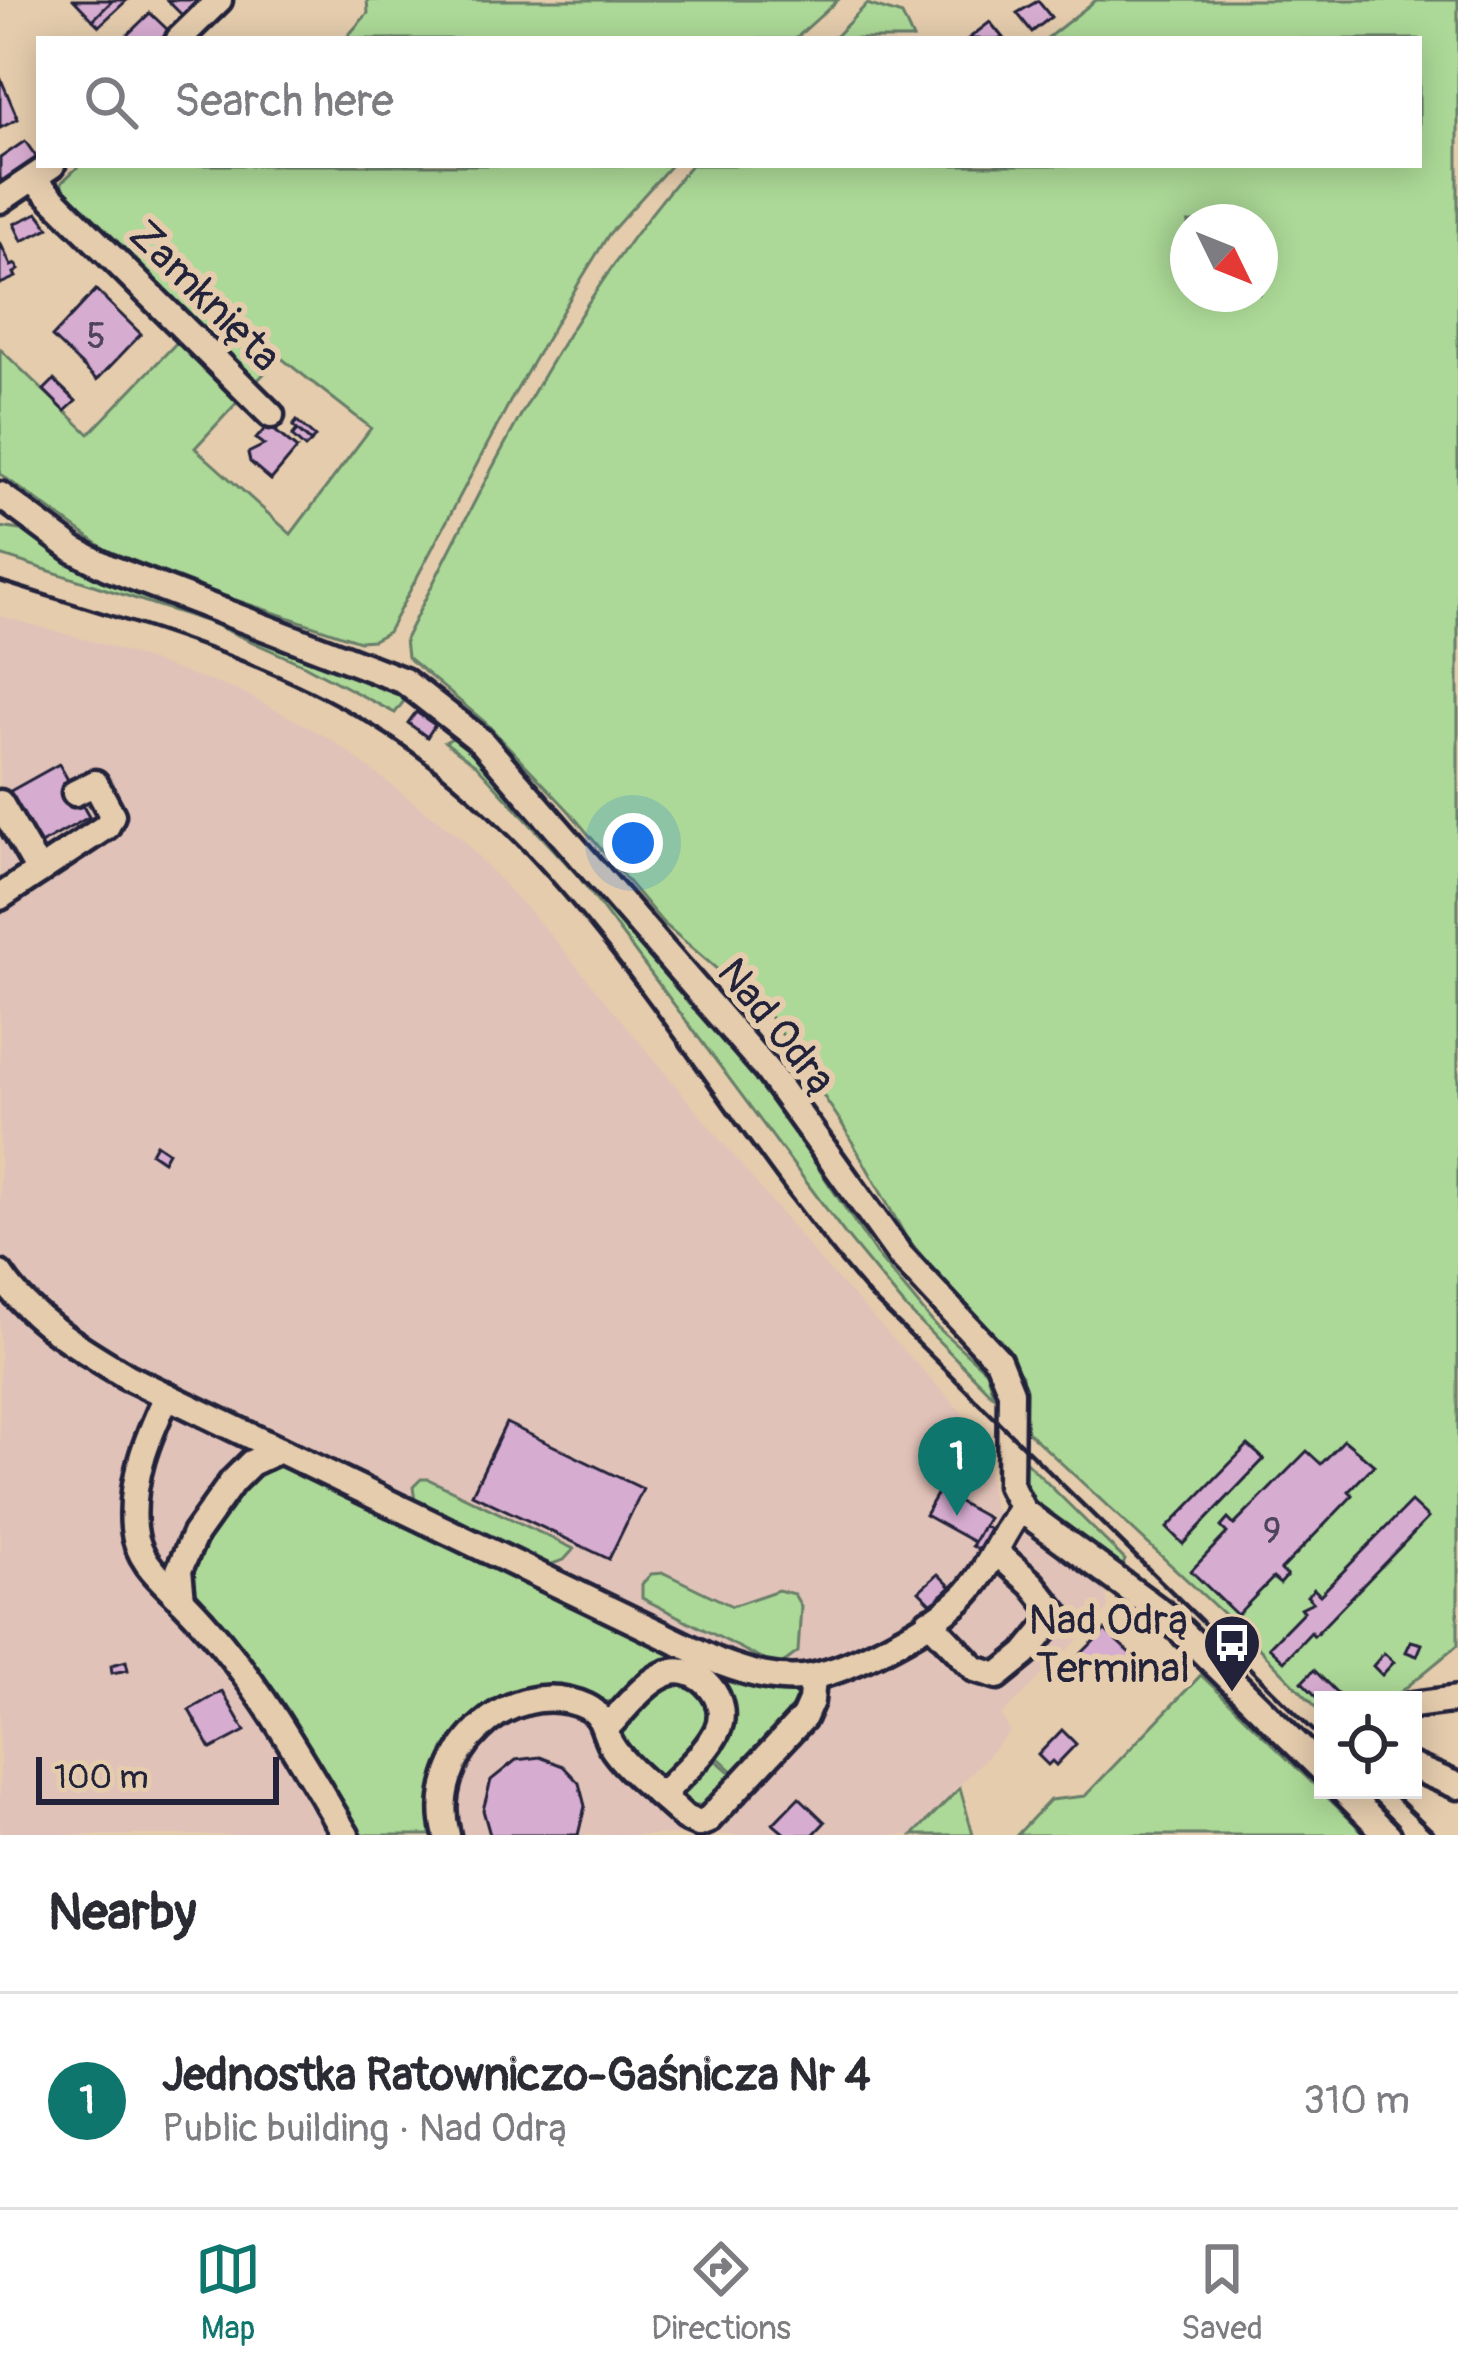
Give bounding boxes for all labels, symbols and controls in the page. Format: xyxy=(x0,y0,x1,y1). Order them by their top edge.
search box xyxy=(36,36,1422,168)
icon: search xyxy=(78,69,144,135)
text: Search here xyxy=(174,74,394,130)
north arrow xyxy=(1170,204,1278,312)
street label: Zamknięta xyxy=(118,210,291,383)
house number: 5 xyxy=(86,314,106,359)
your location xyxy=(603,813,663,873)
street label: Nad Odrą xyxy=(705,948,847,1106)
pin: 1 xyxy=(918,1417,996,1516)
house number: 9 xyxy=(1263,1509,1281,1554)
place label: Nad Odrą Terminal xyxy=(1028,1595,1190,1695)
bus stop icon: Nad Odrą Terminal xyxy=(1201,1612,1263,1694)
map controls xyxy=(1314,1691,1422,1799)
button: locate xyxy=(1314,1691,1422,1799)
scale bar xyxy=(36,1751,279,1804)
text: 100 m xyxy=(54,1757,148,1798)
text: Nearby xyxy=(48,1881,196,1945)
text: Jednostka Ratowniczo-Gaśnicza Nr 4 xyxy=(162,2048,871,2104)
text: 1 xyxy=(79,2076,95,2125)
text: 310 m xyxy=(1303,2076,1410,2125)
text: Public building · Nad Odrą xyxy=(162,2104,569,2153)
tab: Map xyxy=(195,2236,261,2349)
tab: Directions xyxy=(651,2236,791,2349)
tab: Saved xyxy=(1181,2236,1263,2349)

